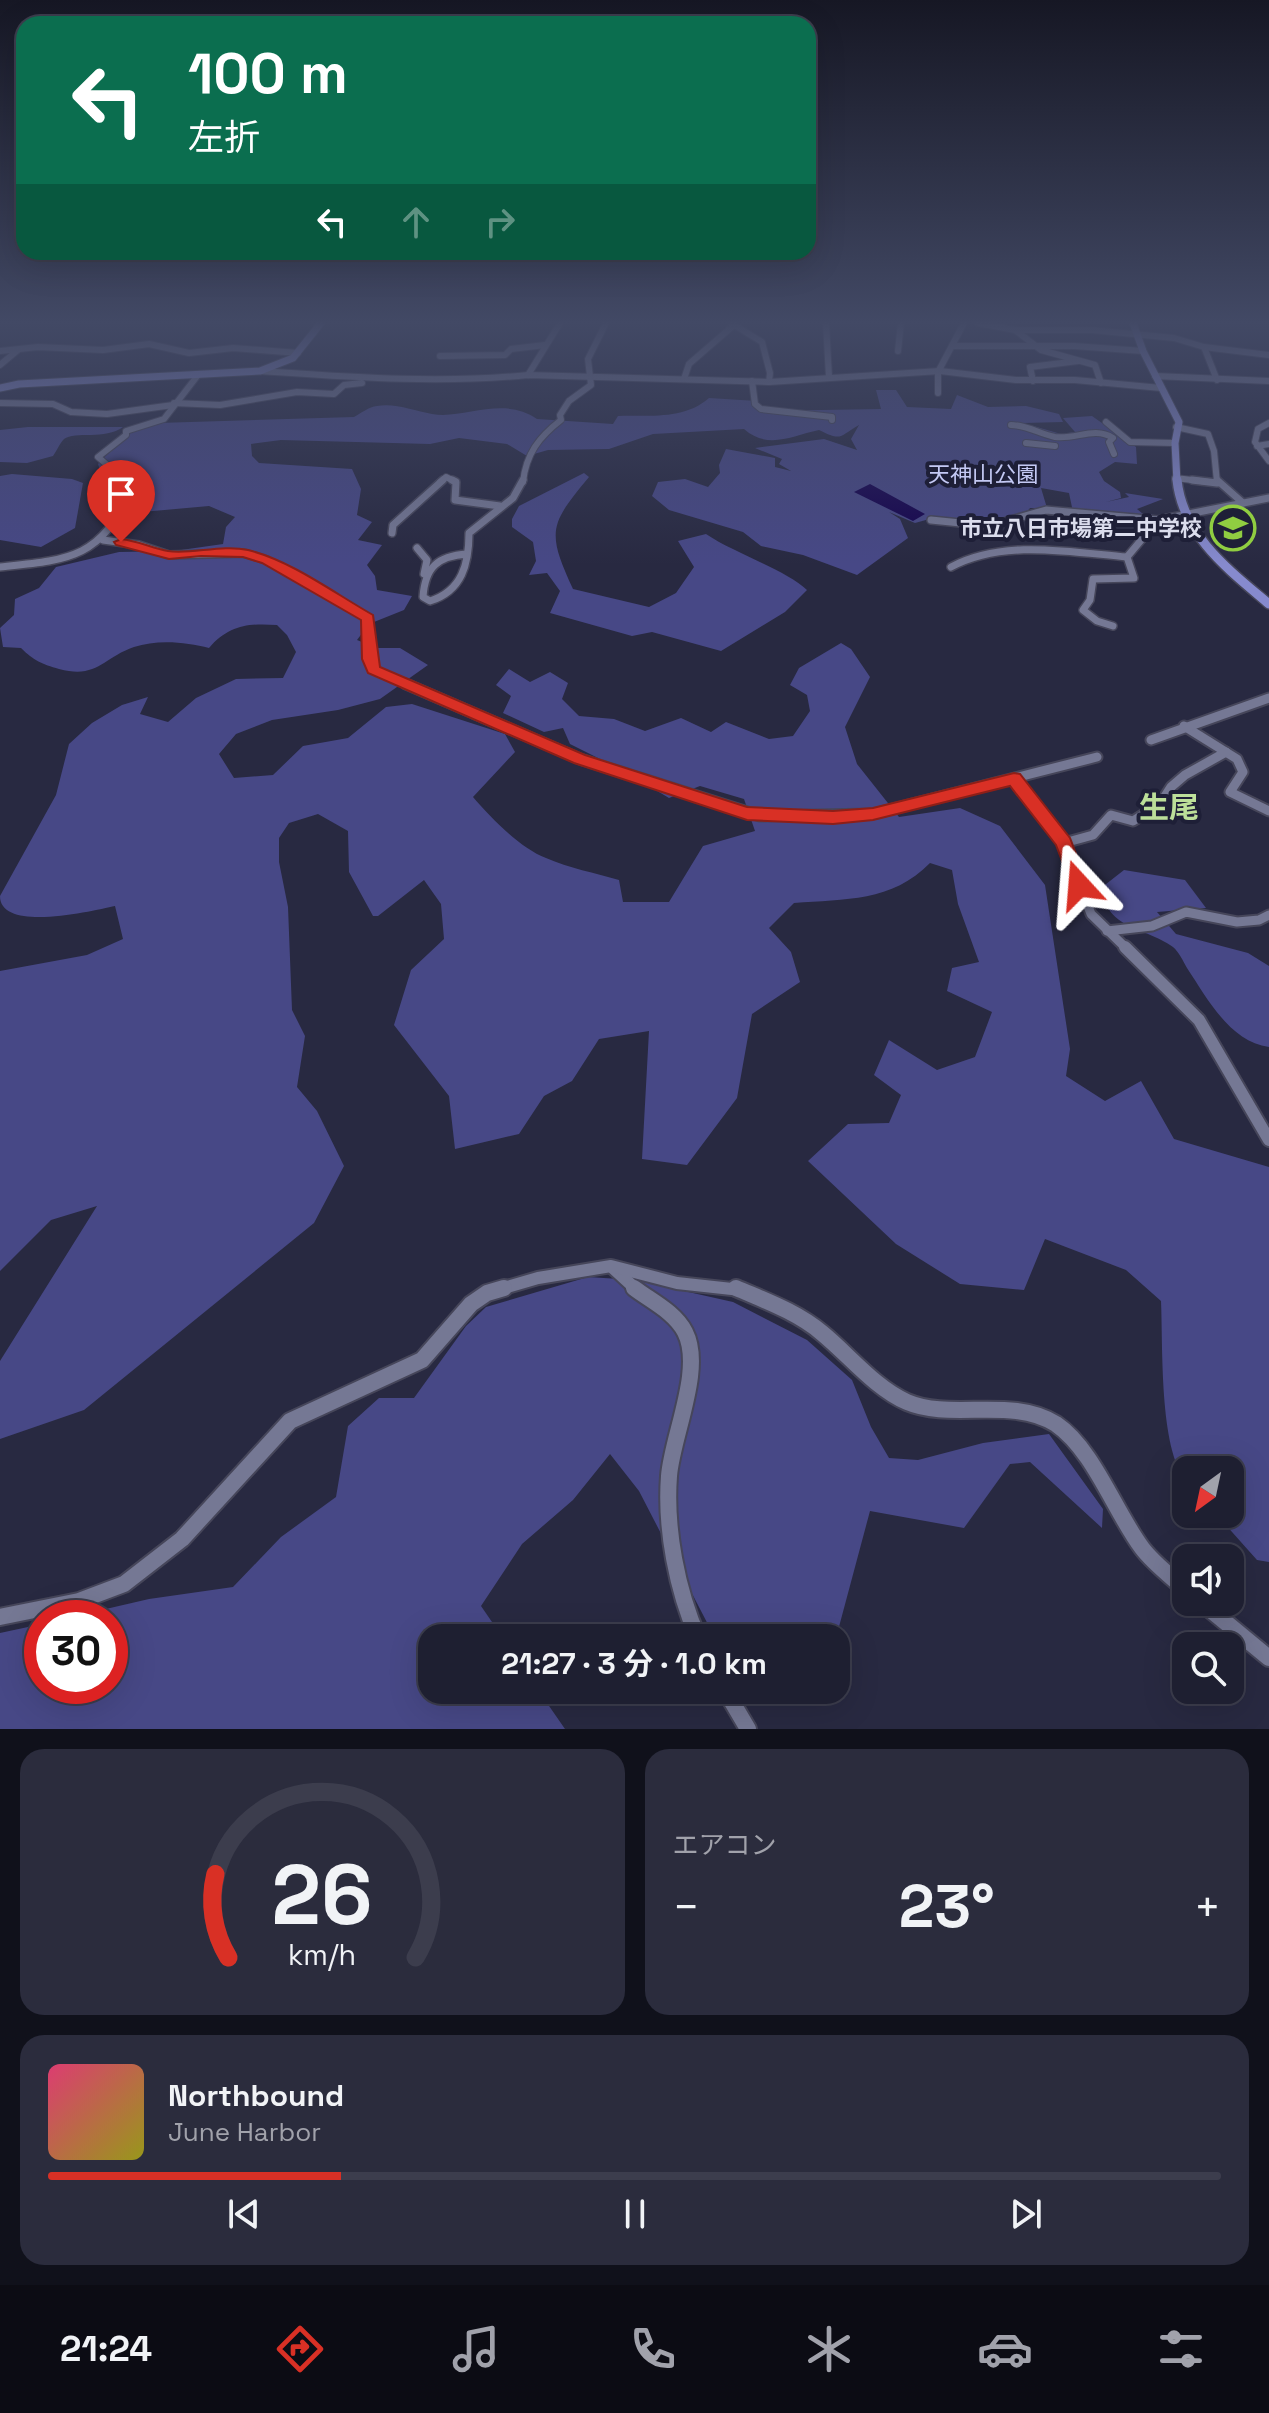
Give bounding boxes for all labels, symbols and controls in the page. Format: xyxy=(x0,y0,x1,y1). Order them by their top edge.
text: 100 m xyxy=(188,38,348,109)
icon: left xyxy=(56,48,160,152)
text: 左折 xyxy=(188,115,260,161)
icon: left xyxy=(310,200,354,244)
icon: ahead xyxy=(394,200,438,244)
icon: right xyxy=(478,200,522,244)
pin xyxy=(87,460,155,542)
park label: 天神山公園 xyxy=(928,460,1038,488)
icon: arrive xyxy=(99,472,143,516)
school or university icon: 市立八日市場第二中学校 xyxy=(1209,504,1257,552)
place label: 市立八日市場第二中学校 xyxy=(960,514,1202,542)
district label: 生尾 xyxy=(1139,788,1199,827)
position arrow xyxy=(1037,843,1121,927)
north arrow xyxy=(1172,1456,1244,1528)
map controls xyxy=(1172,1456,1244,1704)
button: sound xyxy=(1172,1544,1244,1616)
speed limit sign: 30 xyxy=(24,1600,128,1704)
button: search xyxy=(1172,1632,1244,1704)
text: 21:27 · 3 分 · 1.0 km xyxy=(501,1644,767,1683)
text: エアコン xyxy=(673,1828,777,1862)
text: 26 xyxy=(272,1842,373,1948)
text: 23° xyxy=(899,1868,995,1945)
text: − xyxy=(673,1879,700,1935)
text: + xyxy=(1194,1879,1221,1935)
text: km/h xyxy=(288,1937,356,1973)
text: Northbound xyxy=(168,2076,344,2115)
text: June Harbor xyxy=(168,2115,321,2149)
icon: previous xyxy=(222,2192,266,2236)
icon: pause xyxy=(613,2192,657,2236)
icon: next xyxy=(1004,2192,1048,2236)
icon: directions xyxy=(272,2321,328,2377)
icon: music xyxy=(448,2321,504,2377)
icon: phone xyxy=(625,2321,681,2377)
icon: climate xyxy=(801,2321,857,2377)
icon: car xyxy=(977,2321,1033,2377)
icon: filters xyxy=(1153,2321,1209,2377)
text: 21:24 xyxy=(60,2326,152,2372)

